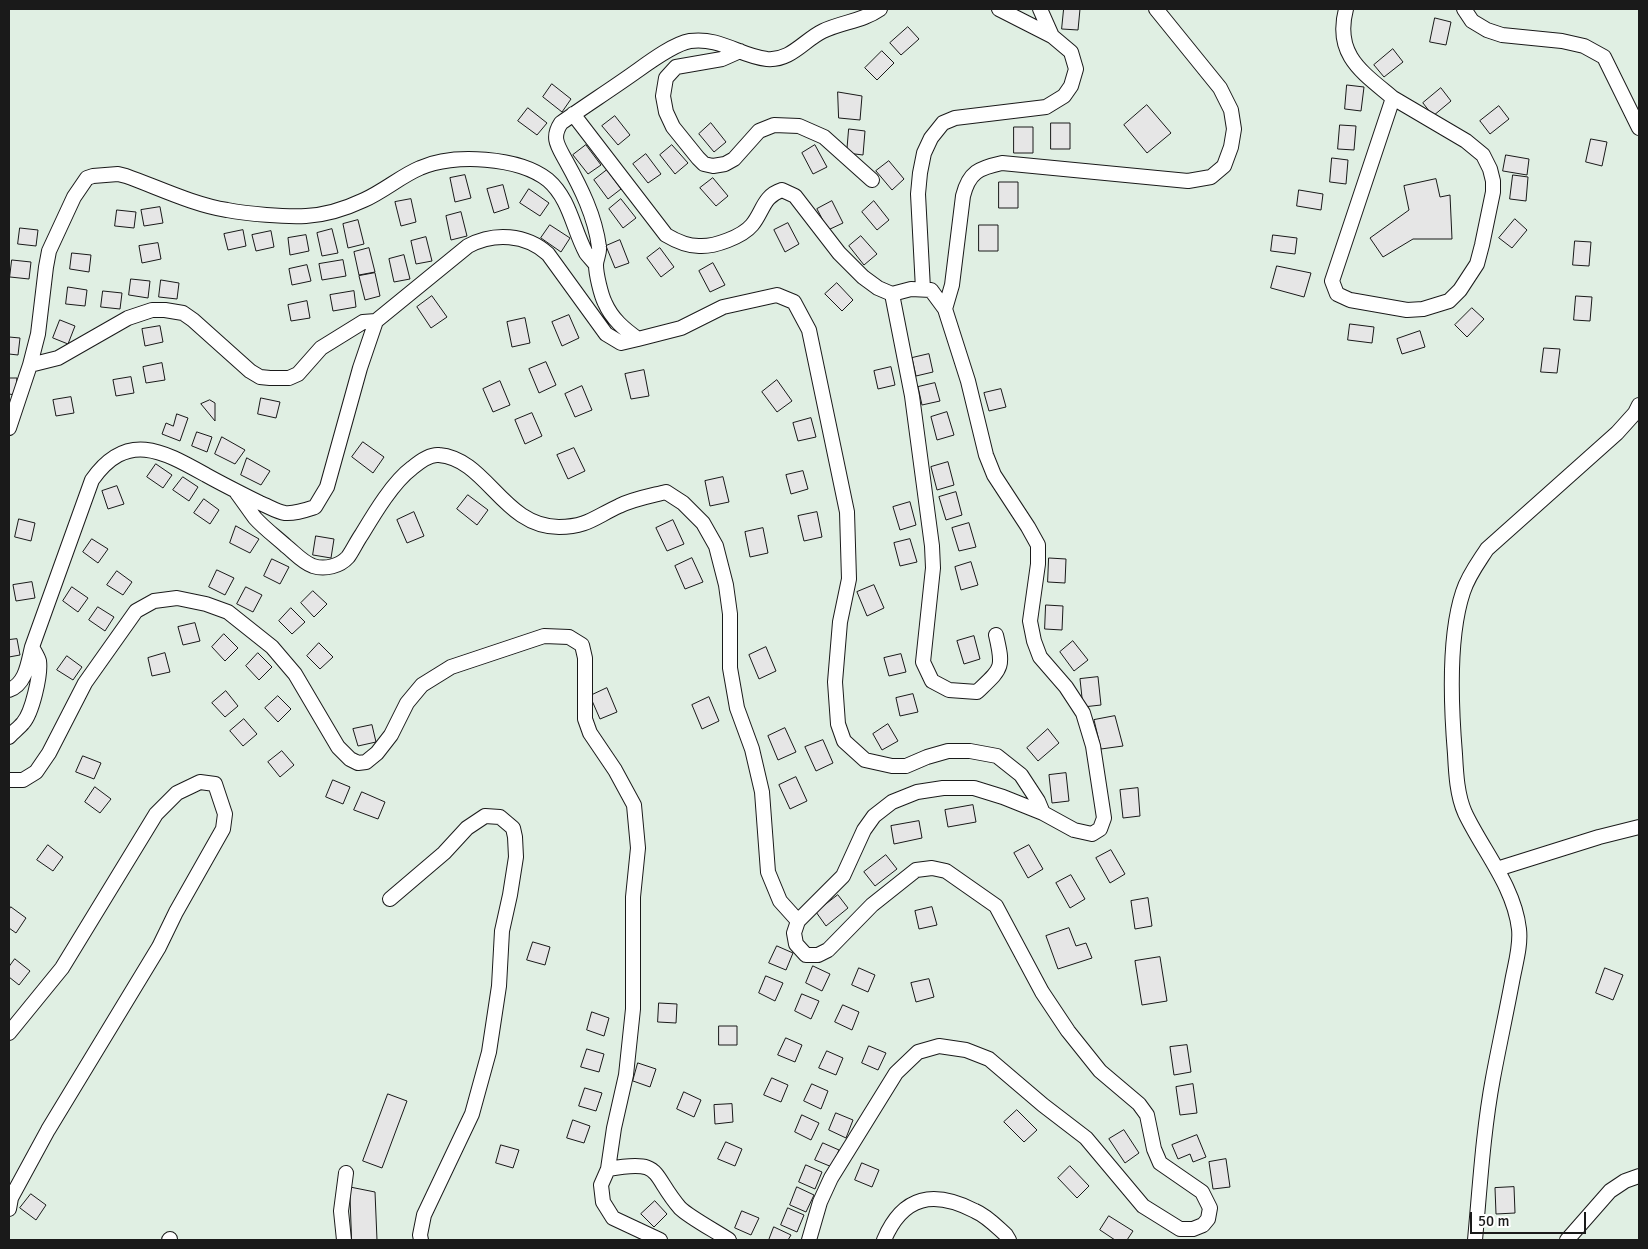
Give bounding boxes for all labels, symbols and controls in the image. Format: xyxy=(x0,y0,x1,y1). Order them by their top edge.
scale bar xyxy=(1473,1202,1589,1234)
text: 50 m xyxy=(1478,1212,1509,1230)

